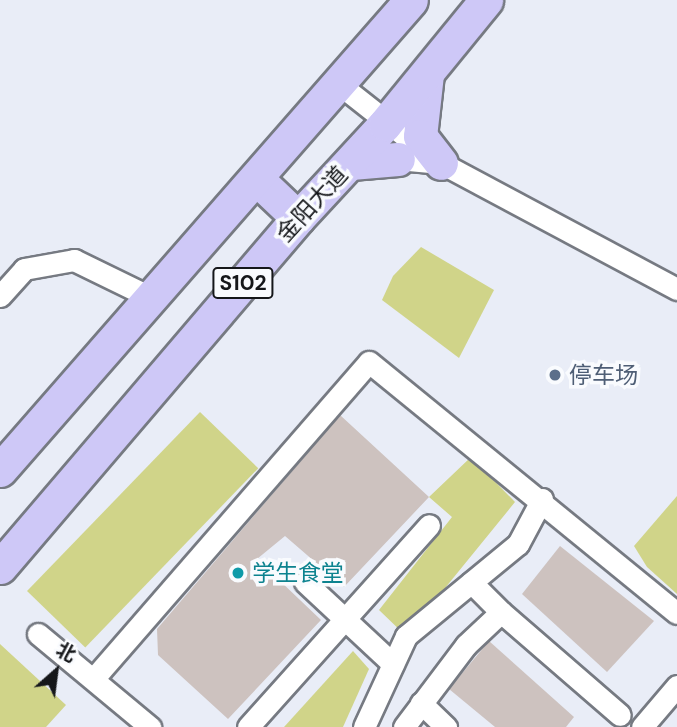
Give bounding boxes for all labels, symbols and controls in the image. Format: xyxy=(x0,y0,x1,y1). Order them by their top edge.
street label: 金阳大道 xyxy=(271,161,353,247)
road number: S102 xyxy=(212,266,274,300)
place label: 停车场 xyxy=(569,361,638,389)
marker: 停车场 xyxy=(547,367,563,383)
place label: 学生食堂 xyxy=(252,559,344,587)
marker: 学生食堂 xyxy=(230,565,246,581)
north arrow xyxy=(21,636,91,706)
text: 北 xyxy=(52,637,80,668)

